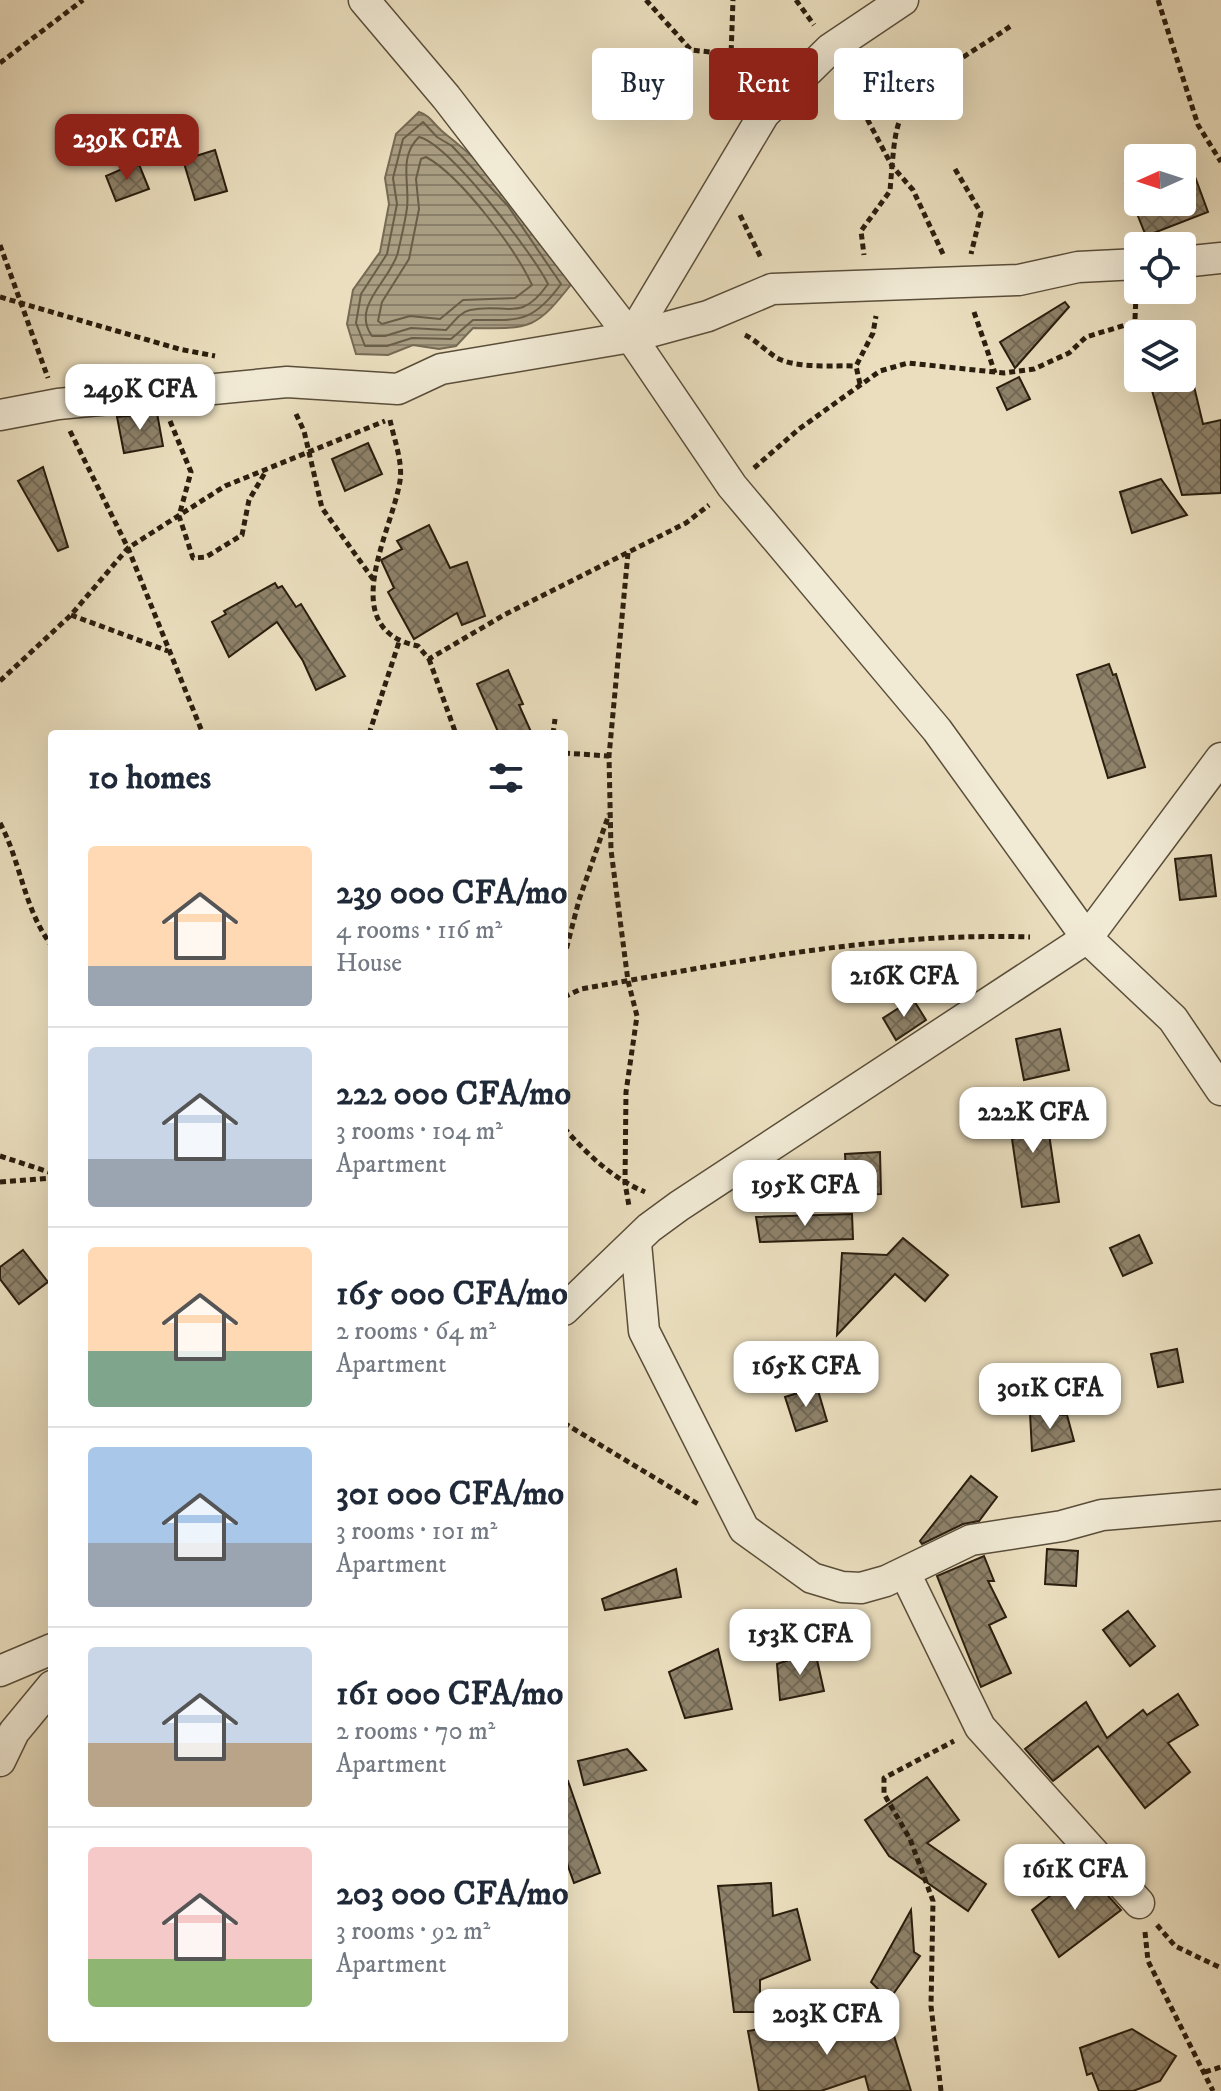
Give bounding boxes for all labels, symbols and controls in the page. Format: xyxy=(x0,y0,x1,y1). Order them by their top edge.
chip: Buy xyxy=(592,48,693,120)
chip: Rent xyxy=(709,48,818,120)
chip: Filters xyxy=(834,48,963,120)
pin: 239K CFA xyxy=(44,114,210,182)
text: 239K CFA xyxy=(73,123,181,156)
north arrow xyxy=(1124,144,1196,216)
map controls xyxy=(1124,144,1196,392)
button: locate xyxy=(1124,232,1196,304)
button: layers xyxy=(1124,320,1196,392)
pin: 249K CFA xyxy=(57,364,223,432)
text: 249K CFA xyxy=(83,373,197,406)
icon: filters xyxy=(484,756,528,800)
text: 10 homes xyxy=(88,757,211,799)
text: 239 000 CFA/mo xyxy=(336,872,567,914)
icon: home xyxy=(152,878,248,974)
text: 4 rooms · 116 m² xyxy=(336,914,502,947)
text: House xyxy=(336,947,402,980)
pin: 216K CFA xyxy=(821,951,987,1019)
text: 216K CFA xyxy=(850,960,958,993)
text: 222 000 CFA/mo xyxy=(336,1073,571,1115)
icon: home xyxy=(152,1079,248,1175)
pin: 222K CFA xyxy=(950,1087,1116,1155)
text: 222K CFA xyxy=(977,1096,1089,1129)
text: 3 rooms · 104 m² xyxy=(336,1115,503,1148)
text: Apartment xyxy=(336,1148,447,1181)
pin: 195K CFA xyxy=(722,1160,888,1228)
text: 195K CFA xyxy=(751,1169,859,1202)
text: 165 000 CFA/mo xyxy=(336,1273,568,1315)
icon: home xyxy=(152,1279,248,1375)
text: 2 rooms · 64 m² xyxy=(336,1315,496,1348)
pin: 165K CFA xyxy=(723,1341,889,1409)
text: Apartment xyxy=(336,1348,447,1381)
text: 165K CFA xyxy=(752,1350,860,1383)
pin: 301K CFA xyxy=(967,1363,1133,1431)
text: 301K CFA xyxy=(997,1372,1103,1405)
text: 301 000 CFA/mo xyxy=(336,1473,564,1515)
icon: home xyxy=(152,1479,248,1575)
text: 3 rooms · 101 m² xyxy=(336,1515,497,1548)
text: Apartment xyxy=(336,1548,447,1581)
pin: 153K CFA xyxy=(717,1609,883,1677)
text: 153K CFA xyxy=(748,1618,852,1651)
text: 161 000 CFA/mo xyxy=(336,1673,563,1715)
icon: home xyxy=(152,1679,248,1775)
text: 2 rooms · 70 m² xyxy=(336,1715,495,1748)
text: Apartment xyxy=(336,1748,447,1781)
pin: 161K CFA xyxy=(992,1844,1158,1912)
text: 161K CFA xyxy=(1022,1853,1128,1886)
text: 203 000 CFA/mo xyxy=(336,1873,569,1915)
icon: home xyxy=(152,1879,248,1975)
text: 3 rooms · 92 m² xyxy=(336,1915,490,1948)
text: Apartment xyxy=(336,1948,447,1981)
pin: 203K CFA xyxy=(744,1989,910,2057)
text: 203K CFA xyxy=(772,1998,882,2031)

